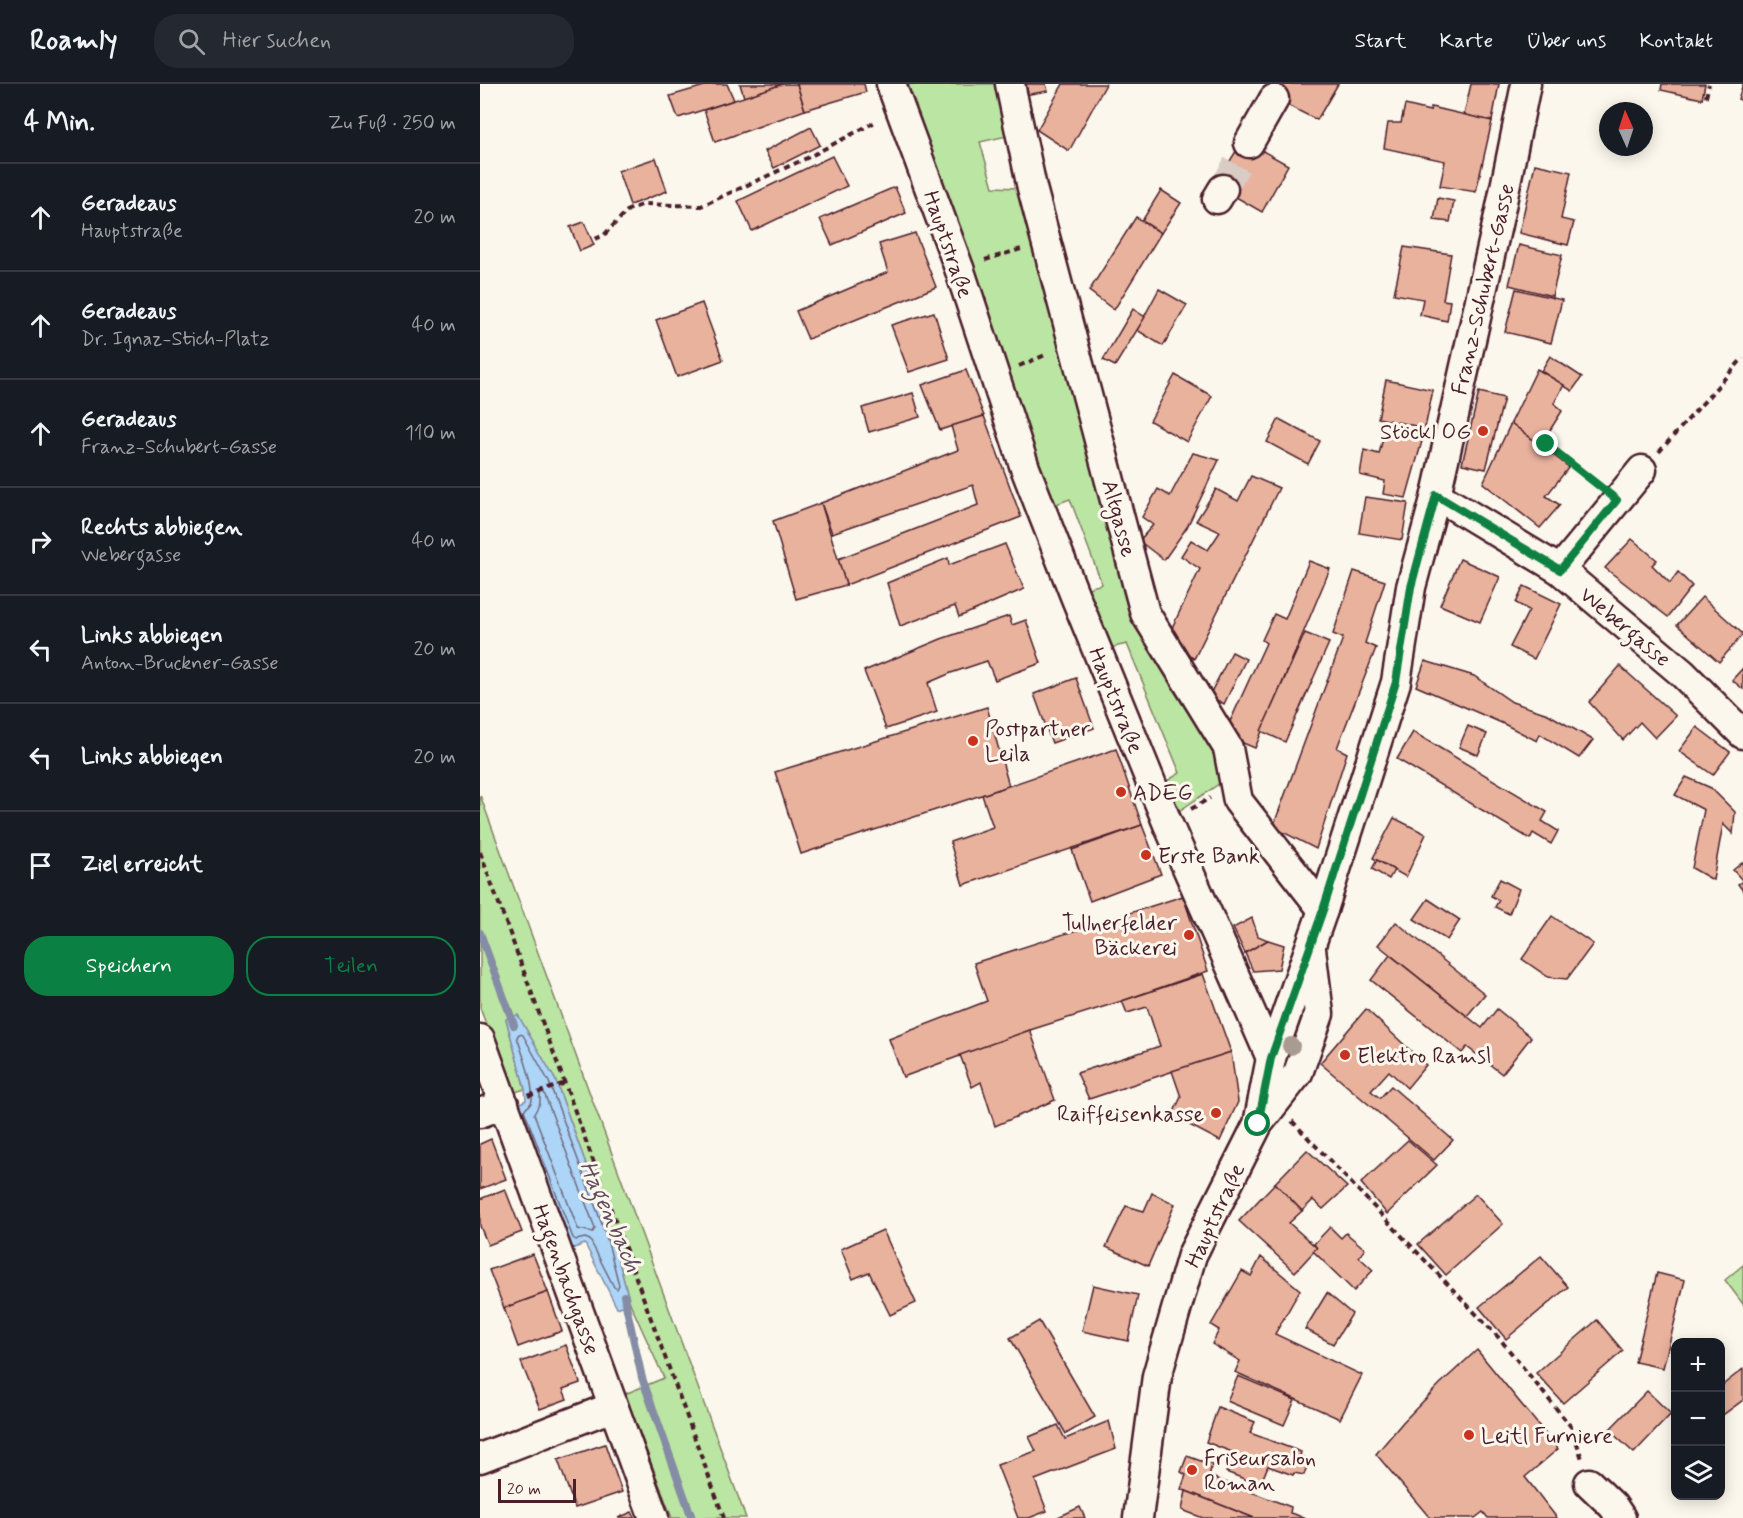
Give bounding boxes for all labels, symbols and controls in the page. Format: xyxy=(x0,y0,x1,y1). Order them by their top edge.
search box xyxy=(154,14,574,68)
text: Roamly xyxy=(30,23,118,60)
icon: search xyxy=(175,25,208,58)
text: Hier suchen xyxy=(223,27,331,55)
text: Start xyxy=(1355,27,1407,55)
text: Karte xyxy=(1440,27,1493,55)
text: Über uns xyxy=(1526,27,1606,55)
text: Kontakt xyxy=(1639,27,1713,55)
north arrow xyxy=(1599,102,1653,156)
text: 4 Min. xyxy=(24,106,95,140)
text: Zu Fuß · 250 m xyxy=(328,110,456,137)
street label: Franz-Schubert-Gasse xyxy=(1446,181,1522,398)
street label: Hauptstraße xyxy=(916,187,979,302)
text: Geradeaus xyxy=(81,190,176,218)
icon: ahead xyxy=(24,201,57,234)
text: 20 m xyxy=(413,204,456,231)
text: Hauptstraße xyxy=(81,218,183,245)
text: Geradeaus xyxy=(81,298,176,326)
icon: ahead xyxy=(24,309,57,342)
text: 40 m xyxy=(412,312,456,339)
text: Dr. Ignaz-Stich-Platz xyxy=(81,326,270,353)
text: Geradeaus xyxy=(81,406,176,434)
icon: ahead xyxy=(24,417,57,450)
place label: Stöckl OG xyxy=(1380,419,1471,447)
text: 110 m xyxy=(405,420,456,447)
marker: Stöckl OG xyxy=(1476,424,1490,438)
route end xyxy=(1532,430,1558,456)
text: Franz-Schubert-Gasse xyxy=(81,434,277,461)
street label: Altgasse xyxy=(1091,477,1142,561)
text: Rechts abbiegen xyxy=(81,514,242,542)
icon: right xyxy=(24,525,57,558)
text: 40 m xyxy=(412,528,456,555)
text: Webergasse xyxy=(81,542,181,569)
street label: Webergasse xyxy=(1572,581,1676,676)
text: Links abbiegen xyxy=(81,622,223,650)
icon: left xyxy=(24,633,57,666)
text: 20 m xyxy=(413,636,456,663)
street label: Hauptstraße xyxy=(1081,644,1149,758)
text: Anton-Bruckner-Gasse xyxy=(81,650,278,677)
place label: Postpartner Leila xyxy=(985,716,1091,769)
marker: Postpartner Leila xyxy=(966,734,980,748)
icon: left xyxy=(24,741,57,774)
text: Links abbiegen xyxy=(81,743,223,771)
text: 20 m xyxy=(413,744,456,771)
place label: ADEG xyxy=(1133,780,1192,808)
marker: ADEG xyxy=(1114,785,1128,799)
place label: Erste Bank xyxy=(1158,843,1260,871)
marker: Erste Bank xyxy=(1139,848,1153,862)
icon: arrive xyxy=(24,849,57,882)
text: Ziel erreicht xyxy=(81,851,203,879)
place label: Tullnerfelder Bäckerei xyxy=(1062,910,1178,963)
marker: Tullnerfelder Bäckerei xyxy=(1182,928,1196,942)
button: Speichern xyxy=(24,936,234,996)
button: Teilen xyxy=(246,936,456,996)
place label: Elektro Ramsl xyxy=(1357,1043,1491,1071)
marker: Elektro Ramsl xyxy=(1338,1048,1352,1062)
place label: Raiffeisenkasse xyxy=(1057,1101,1204,1129)
marker: Raiffeisenkasse xyxy=(1209,1106,1223,1120)
route start xyxy=(1244,1110,1270,1136)
water label: Hagenbach xyxy=(569,1156,648,1278)
street label: Hauptstraße xyxy=(1179,1159,1252,1273)
street label: Hagenbachgasse xyxy=(522,1201,605,1360)
map controls xyxy=(1671,1338,1725,1500)
button: + xyxy=(1671,1338,1725,1392)
button: − xyxy=(1671,1392,1725,1446)
place label: Leitl Furniere xyxy=(1481,1423,1613,1451)
marker: Leitl Furniere xyxy=(1462,1428,1476,1442)
place label: Friseursalon Roman xyxy=(1204,1445,1316,1498)
button: layers xyxy=(1671,1446,1725,1500)
marker: Friseursalon Roman xyxy=(1185,1463,1199,1477)
scale bar xyxy=(498,1476,576,1504)
text: 20 m xyxy=(507,1479,541,1500)

